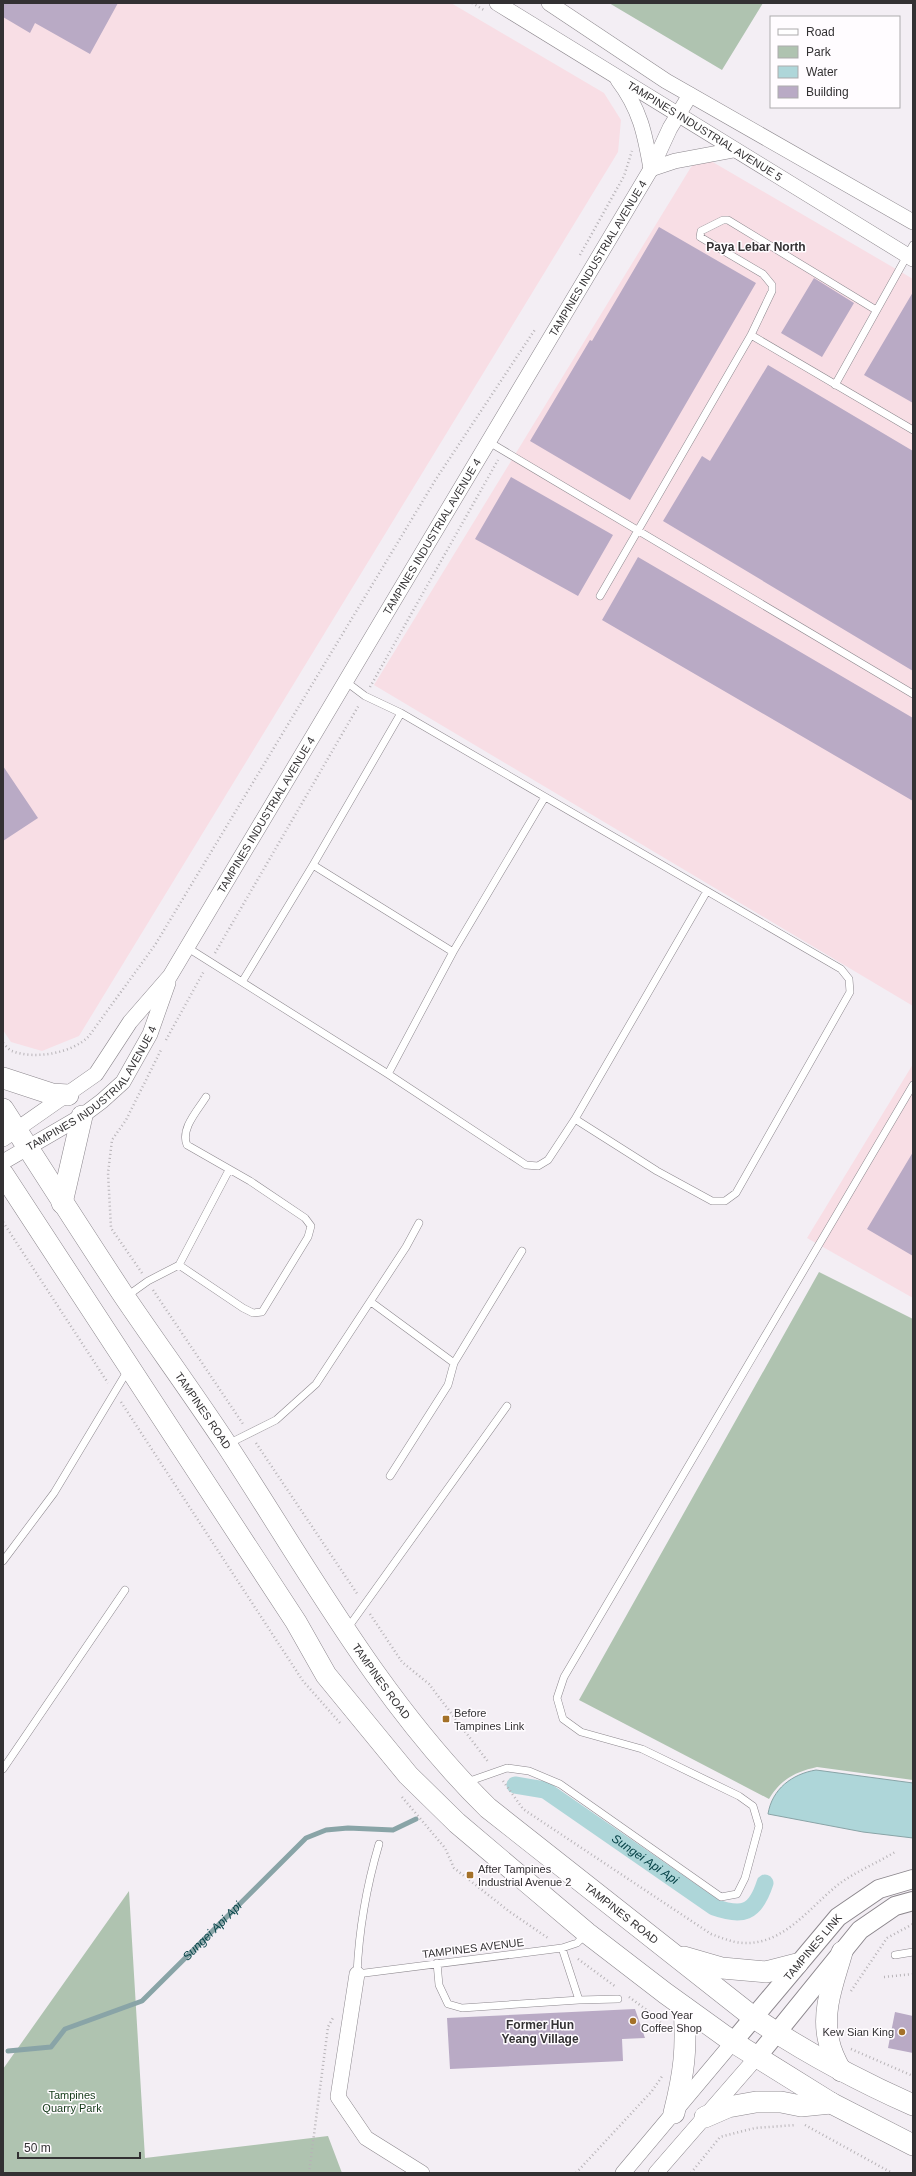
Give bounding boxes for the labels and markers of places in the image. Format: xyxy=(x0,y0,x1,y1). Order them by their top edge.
place label: Before Tampines Link xyxy=(454,1707,525,1732)
marker: Before Tampines Link xyxy=(441,1714,451,1724)
place label: After Tampines Industrial Avenue 2 xyxy=(478,1863,571,1888)
marker: After Tampines Industrial Avenue 2 xyxy=(465,1870,475,1880)
place label: Good Year Coffee Shop xyxy=(641,2009,702,2034)
marker: Good Year Coffee Shop xyxy=(628,2016,638,2026)
place label: Kew Sian King xyxy=(822,2026,894,2038)
marker: Kew Sian King xyxy=(897,2027,907,2037)

